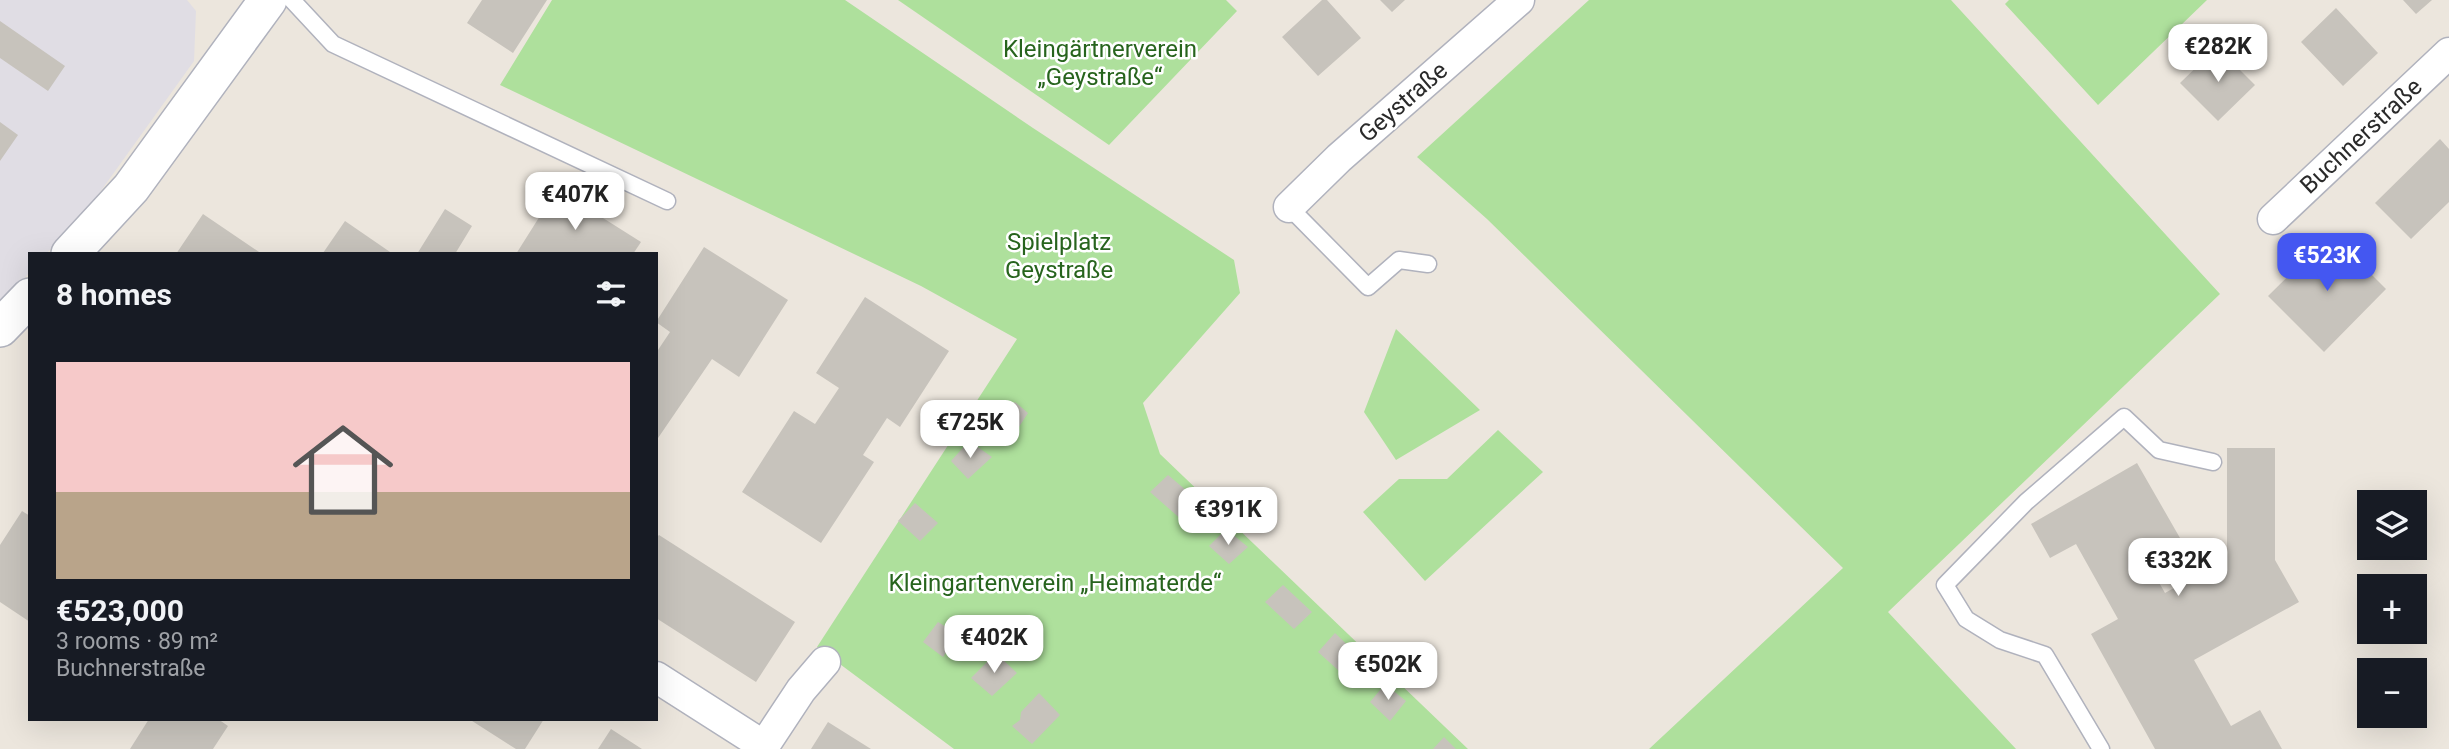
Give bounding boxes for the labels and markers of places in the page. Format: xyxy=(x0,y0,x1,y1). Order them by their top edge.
pin: €282K xyxy=(2169,24,2267,84)
pin: €407K xyxy=(526,173,624,232)
pin: €523K xyxy=(2278,233,2376,293)
pin: €725K xyxy=(921,400,1019,460)
pin: €391K xyxy=(1179,488,1277,547)
pin: €332K xyxy=(2129,538,2227,598)
pin: €402K xyxy=(945,616,1043,675)
pin: €502K xyxy=(1339,642,1437,702)

